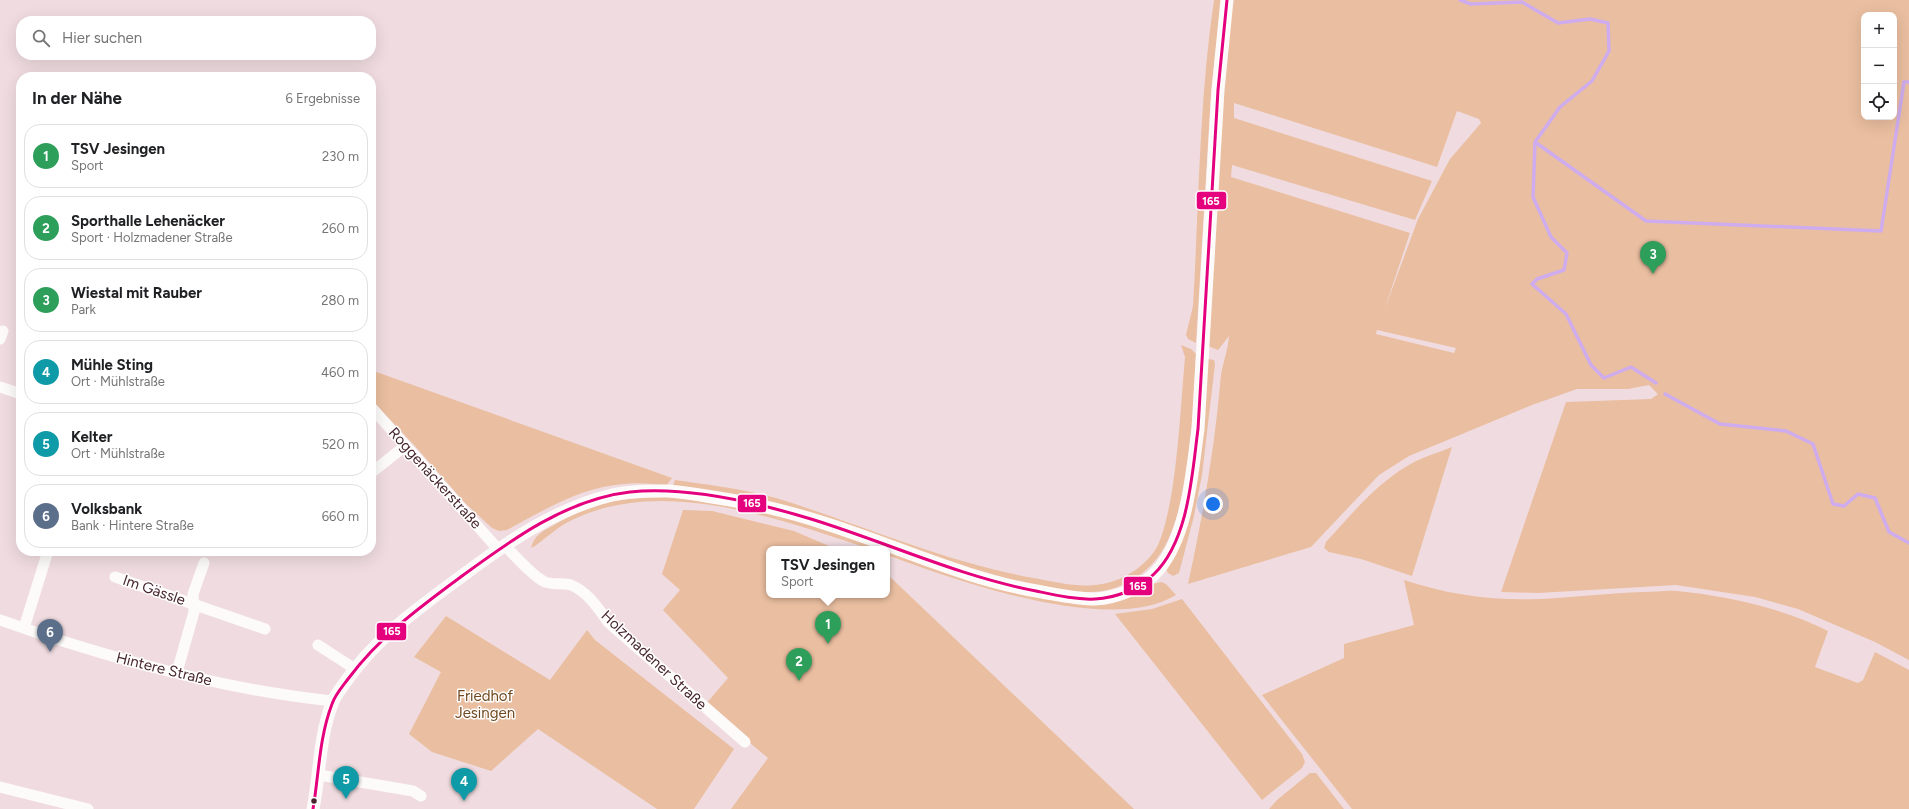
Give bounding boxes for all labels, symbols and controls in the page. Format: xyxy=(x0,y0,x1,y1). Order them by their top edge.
map controls xyxy=(1861,12,1897,120)
button: + xyxy=(1861,12,1897,48)
search box xyxy=(16,16,376,60)
icon: search xyxy=(30,27,52,49)
text: Hier suchen xyxy=(62,29,142,47)
button: − xyxy=(1861,48,1897,84)
button: locate xyxy=(1861,84,1897,120)
text: In der Nähe xyxy=(32,88,122,108)
text: 6 Ergebnisse xyxy=(286,91,360,106)
text: TSV Jesingen xyxy=(71,140,165,158)
text: 1 xyxy=(43,149,49,164)
text: 230 m xyxy=(322,149,359,164)
text: Sport xyxy=(71,158,104,173)
line badge: 165 xyxy=(1196,191,1227,210)
text: 165 xyxy=(1202,195,1220,208)
text: Sporthalle Lehenäcker xyxy=(71,212,225,230)
text: 2 xyxy=(42,221,50,236)
text: 260 m xyxy=(322,221,359,236)
text: Sport · Holzmadener Straße xyxy=(71,230,233,245)
pin: 3 xyxy=(1640,241,1666,274)
text: Wiestal mit Rauber xyxy=(71,284,202,302)
text: 3 xyxy=(42,293,50,308)
text: 280 m xyxy=(321,293,359,308)
text: Park xyxy=(71,302,96,317)
text: Mühle Sting xyxy=(71,356,153,374)
text: 4 xyxy=(42,365,50,380)
text: 460 m xyxy=(321,365,359,380)
text: Ort · Mühlstraße xyxy=(71,374,165,389)
street label: Roggenäckerstraße xyxy=(385,424,485,532)
text: Kelter xyxy=(71,428,112,446)
text: 5 xyxy=(42,437,50,452)
text: 520 m xyxy=(322,437,359,452)
text: Ort · Mühlstraße xyxy=(71,446,165,461)
line badge: 165 xyxy=(737,494,767,513)
your location xyxy=(1203,494,1223,514)
text: 165 xyxy=(743,497,761,510)
text: Volksbank xyxy=(71,500,142,518)
text: 6 xyxy=(42,509,50,524)
text: 660 m xyxy=(322,509,359,524)
text: Bank · Hintere Straße xyxy=(71,518,194,533)
popup xyxy=(766,546,890,598)
text: TSV Jesingen xyxy=(781,556,875,574)
street label: Im Gässle xyxy=(120,571,188,609)
text: Sport xyxy=(781,574,813,589)
line badge: 165 xyxy=(1123,576,1153,596)
text: 165 xyxy=(1129,580,1147,593)
street label: Holzmadener Straße xyxy=(598,606,710,714)
pin: 1 xyxy=(815,611,841,644)
pin: 6 xyxy=(37,619,63,652)
line badge: 165 xyxy=(376,622,407,641)
text: 165 xyxy=(383,625,401,638)
street label: Hintere Straße xyxy=(114,648,214,690)
pin: 2 xyxy=(786,648,812,681)
park label: Friedhof Jesingen xyxy=(455,687,515,722)
pin: 5 xyxy=(333,766,359,799)
pin: 4 xyxy=(451,768,477,801)
unlabelled marker xyxy=(309,796,319,806)

